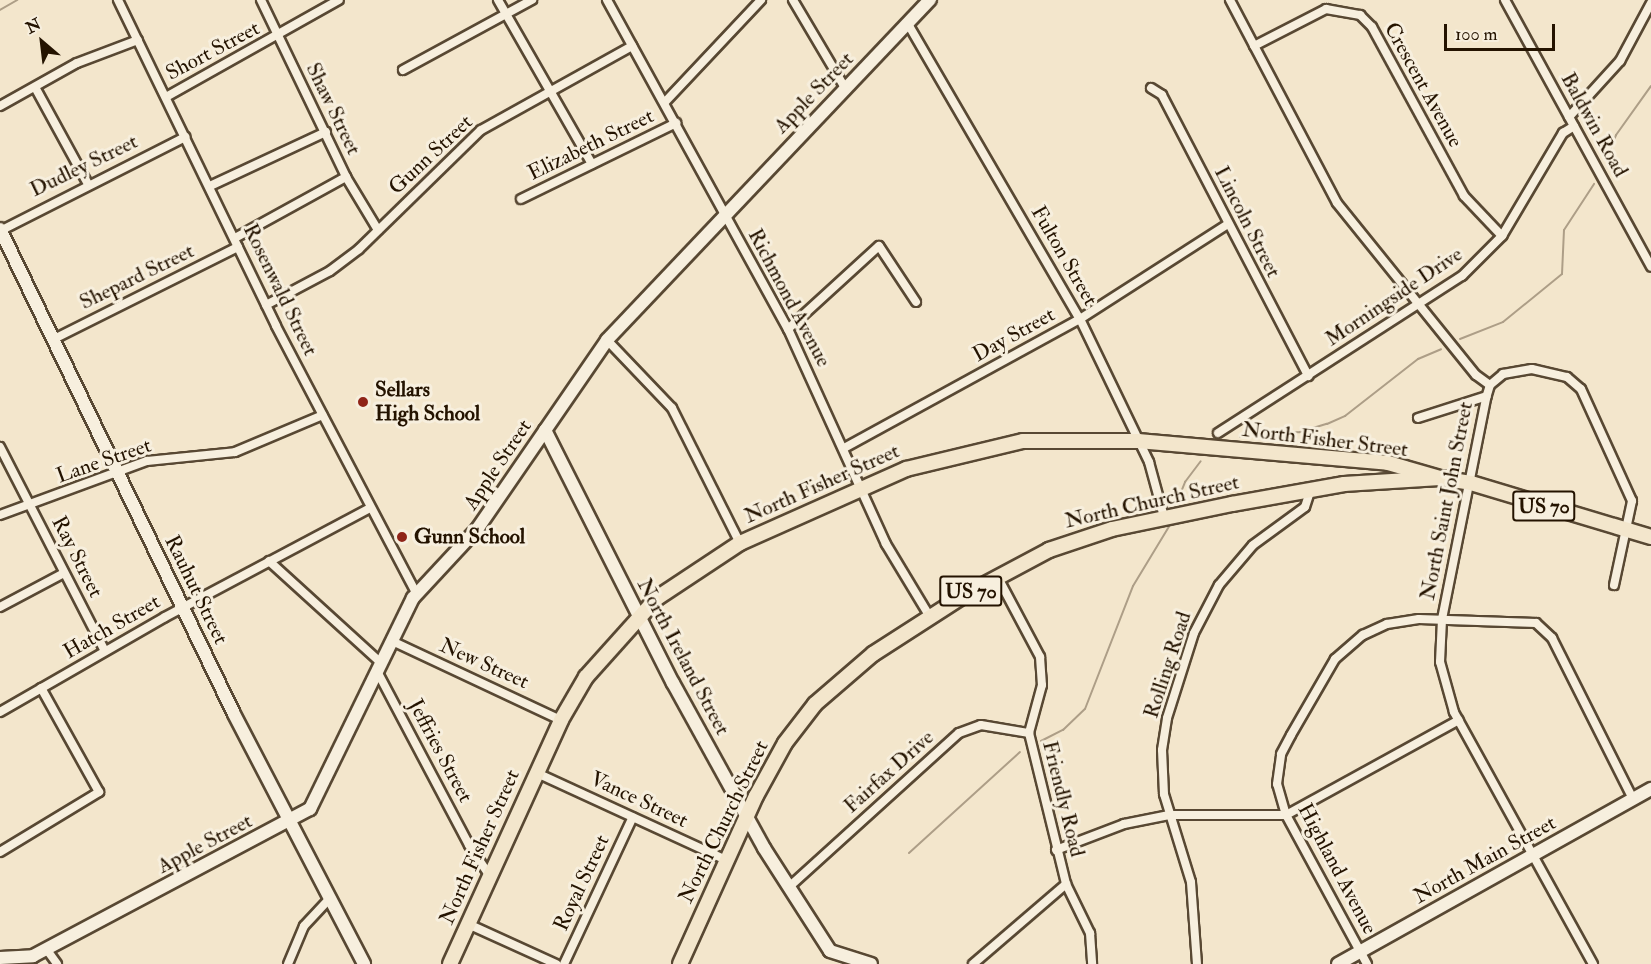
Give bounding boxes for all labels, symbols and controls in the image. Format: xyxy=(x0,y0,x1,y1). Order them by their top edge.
north arrow xyxy=(12,12,72,72)
scale bar xyxy=(1447,12,1558,50)
text: N xyxy=(23,14,45,38)
street label: Short Street xyxy=(162,16,264,86)
street label: Crescent Avenue xyxy=(1378,18,1468,152)
text: 100 m xyxy=(1455,23,1498,46)
street label: Apple Street xyxy=(769,47,859,139)
street label: Shaw Street xyxy=(300,59,366,159)
street label: Baldwin Road xyxy=(1555,68,1633,182)
street label: Elizabeth Street xyxy=(524,104,658,186)
street label: Gunn Street xyxy=(384,110,478,200)
street label: Dudley Street xyxy=(26,129,142,203)
street label: Lincoln Street xyxy=(1208,162,1286,282)
street label: Fulton Street xyxy=(1025,201,1103,311)
street label: Rosenwald Street xyxy=(237,220,323,360)
street label: Richmond Avenue xyxy=(742,225,836,371)
street label: Shepard Street xyxy=(76,239,198,315)
street label: Morningside Drive xyxy=(1321,242,1467,352)
street label: Day Street xyxy=(969,302,1059,368)
place label: Sellars High School xyxy=(375,377,480,427)
marker: Sellars High School xyxy=(356,395,370,409)
street label: North Saint John Street xyxy=(1415,400,1479,602)
street label: Apple Street xyxy=(459,415,537,515)
street label: North Fisher Street xyxy=(1241,417,1409,463)
street label: Lane Street xyxy=(53,433,155,489)
street label: North Fisher Street xyxy=(741,439,903,529)
street label: North Church Street xyxy=(1063,470,1241,534)
road number: US 70 xyxy=(1511,489,1577,523)
street label: Ray Street xyxy=(46,512,108,602)
place label: Gunn School xyxy=(414,524,525,550)
marker: Gunn School xyxy=(395,530,409,544)
street label: Rauhut Street xyxy=(159,531,233,649)
street label: North Ireland Street xyxy=(631,574,735,740)
road number: US 70 xyxy=(938,574,1004,608)
street label: Hatch Street xyxy=(59,589,165,665)
street label: Rolling Road xyxy=(1139,608,1197,722)
street label: New Street xyxy=(435,633,533,695)
street label: Jeffries Street xyxy=(402,695,478,807)
street label: Fairfax Drive xyxy=(839,725,939,819)
street label: North Church Street xyxy=(674,737,774,907)
street label: Friendly Road xyxy=(1036,738,1090,860)
street label: North Fisher Street xyxy=(435,766,525,928)
street label: Vance Street xyxy=(586,766,692,834)
street label: Highland Avenue xyxy=(1292,799,1382,939)
street label: Apple Street xyxy=(153,809,257,879)
street label: North Main Street xyxy=(1409,810,1561,910)
street label: Royal Street xyxy=(549,831,615,935)

